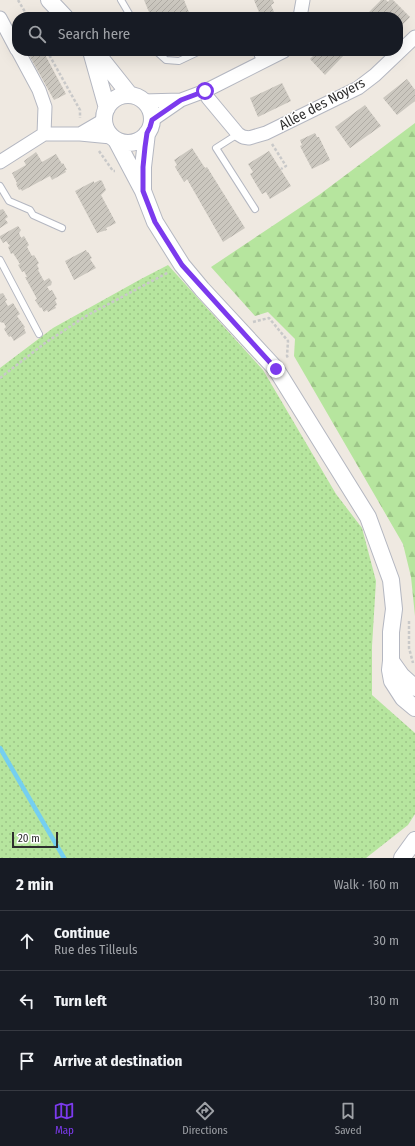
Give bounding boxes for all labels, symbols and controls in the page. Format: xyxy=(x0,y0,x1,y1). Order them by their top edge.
search box xyxy=(12,12,403,56)
icon: search xyxy=(26,23,48,45)
text: Search here xyxy=(58,25,130,43)
street label: Allée des Noyers xyxy=(276,74,368,134)
route start xyxy=(196,82,214,100)
route end xyxy=(267,360,285,378)
scale bar xyxy=(12,830,58,849)
text: 20 m xyxy=(18,832,40,845)
text: 2 min xyxy=(16,874,54,895)
text: Walk · 160 m xyxy=(334,877,399,892)
text: Continue xyxy=(54,924,110,942)
icon: ahead xyxy=(16,930,38,952)
text: 30 m xyxy=(373,933,399,948)
text: Rue des Tilleuls xyxy=(54,942,138,957)
icon: left xyxy=(16,990,38,1012)
text: Turn left xyxy=(54,992,107,1010)
text: 130 m xyxy=(368,993,399,1008)
icon: arrive xyxy=(16,1050,38,1072)
text: Arrive at destination xyxy=(54,1052,182,1070)
tab: Map xyxy=(53,1100,75,1137)
tab: Directions xyxy=(182,1100,228,1137)
tab: Saved xyxy=(335,1100,362,1137)

